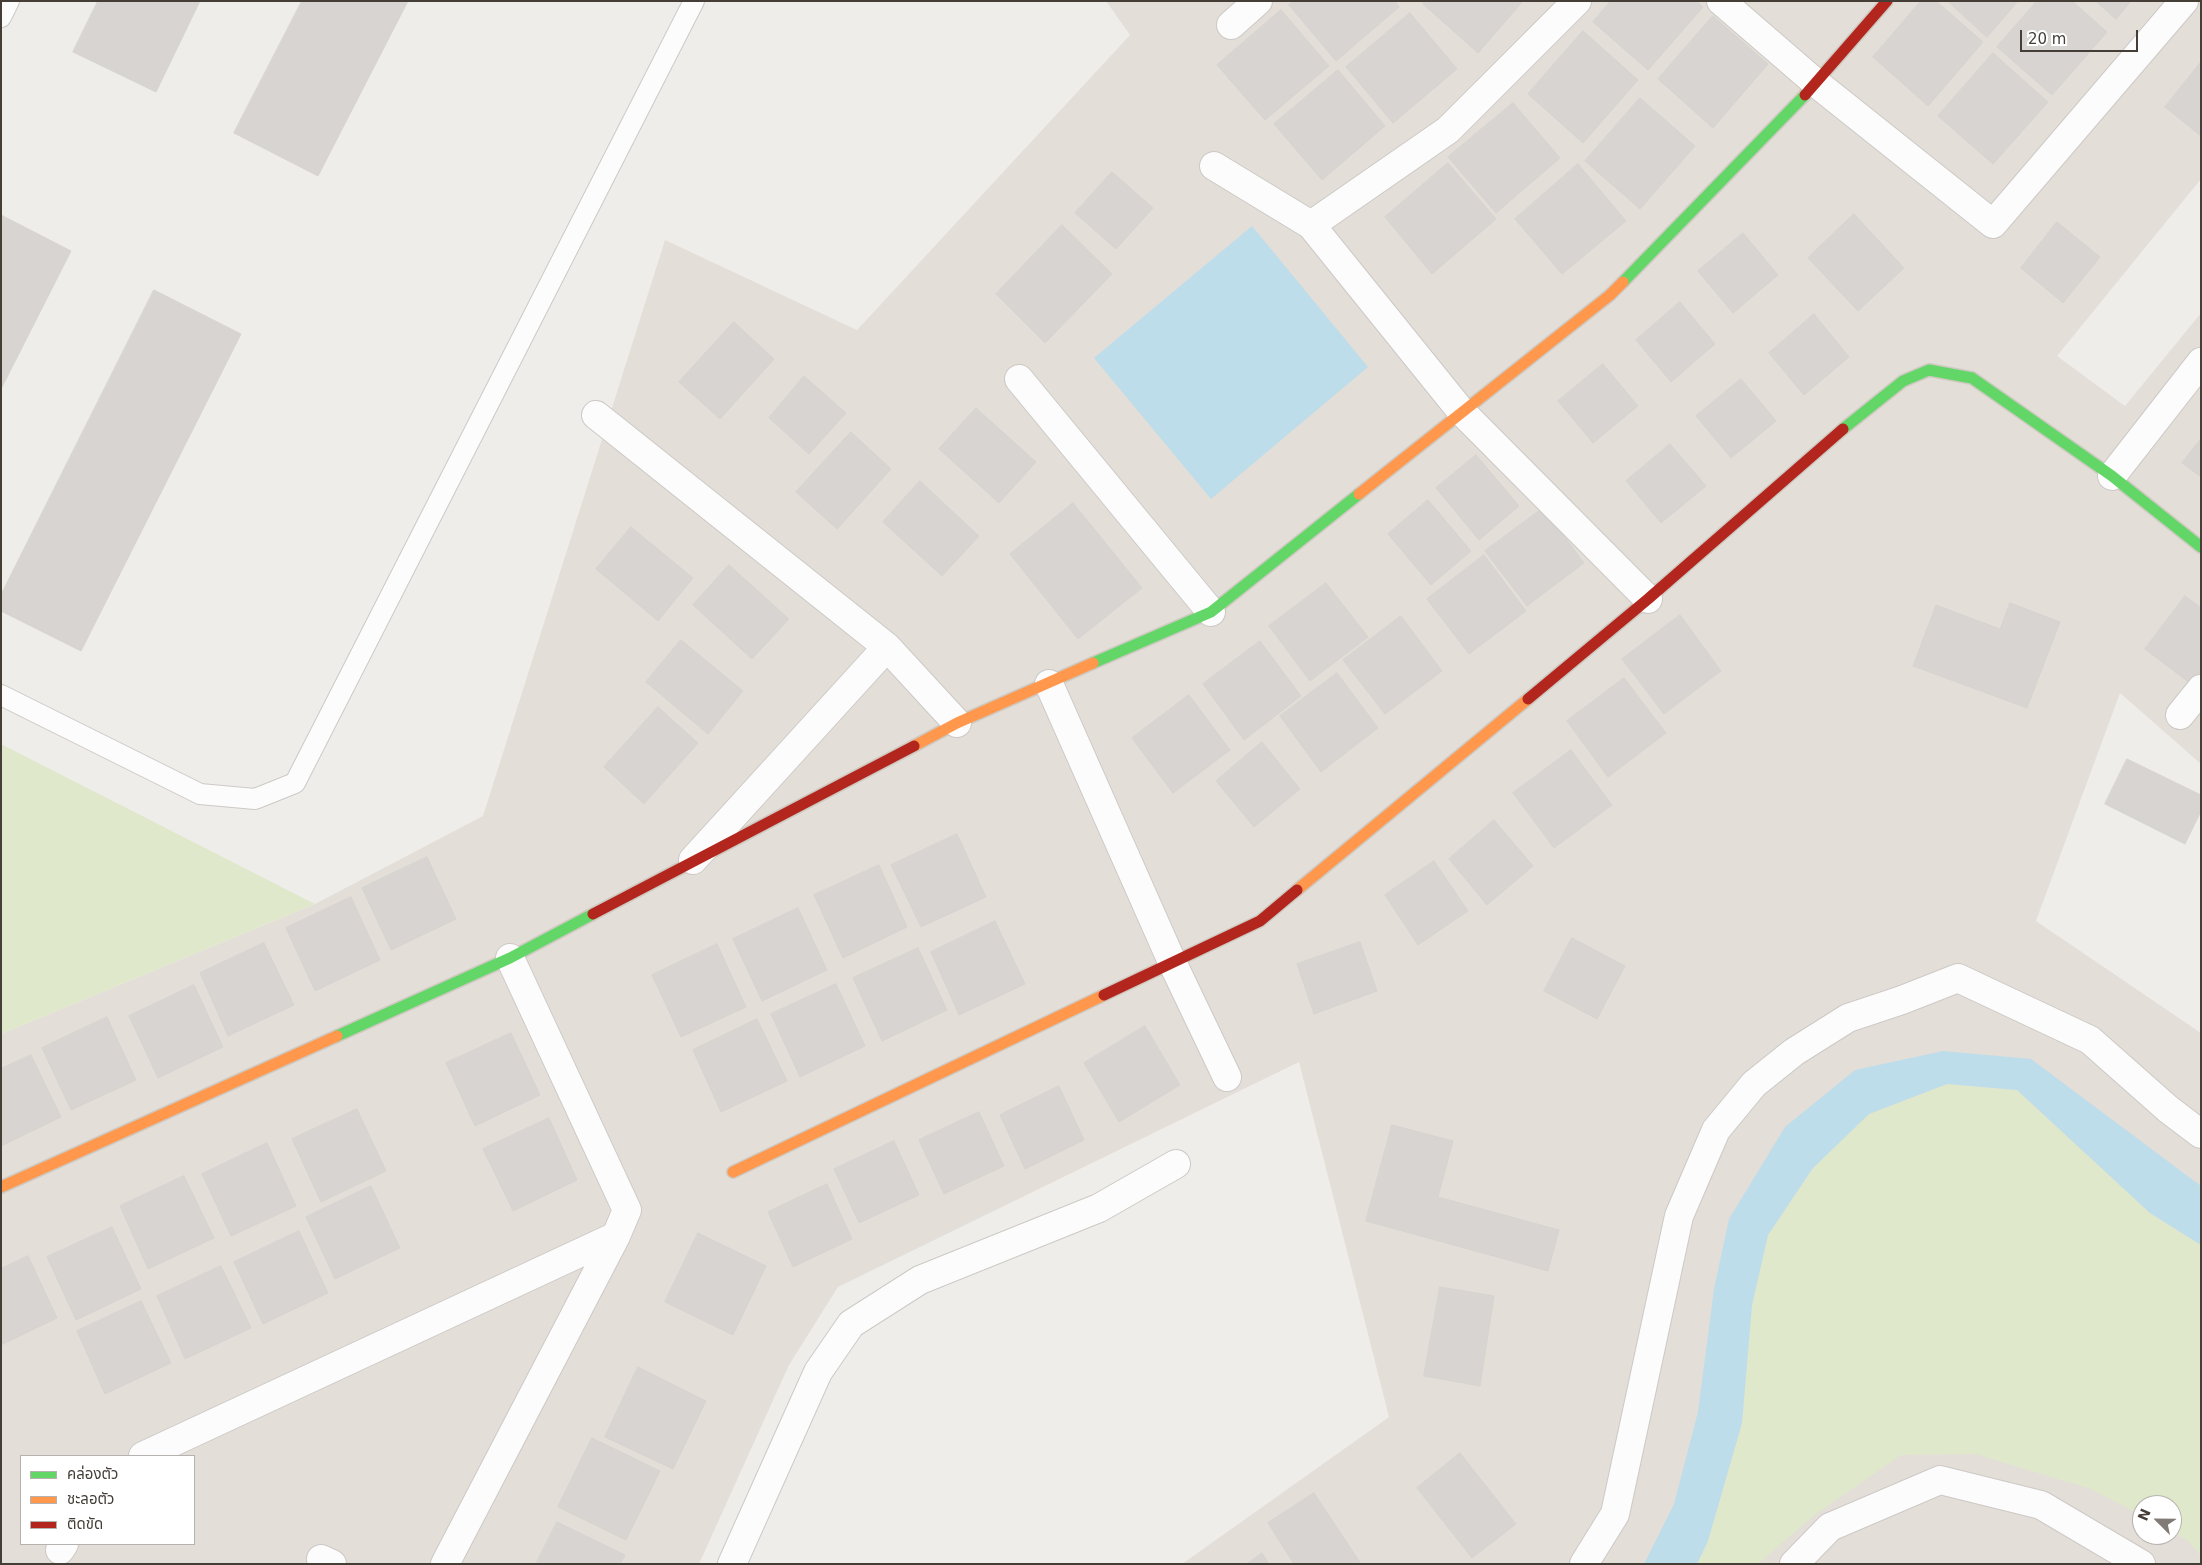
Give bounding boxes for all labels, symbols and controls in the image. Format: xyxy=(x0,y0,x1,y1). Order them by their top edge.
scale bar xyxy=(2022,20,2140,52)
text: 20 m xyxy=(2028,30,2066,48)
legend xyxy=(20,1455,195,1545)
text: คล่องตัว xyxy=(67,1465,118,1483)
text: ชะลอตัว xyxy=(67,1490,114,1508)
north arrow xyxy=(2132,1495,2182,1545)
text: N xyxy=(2134,1506,2154,1523)
text: ติดขัด xyxy=(67,1515,103,1533)

